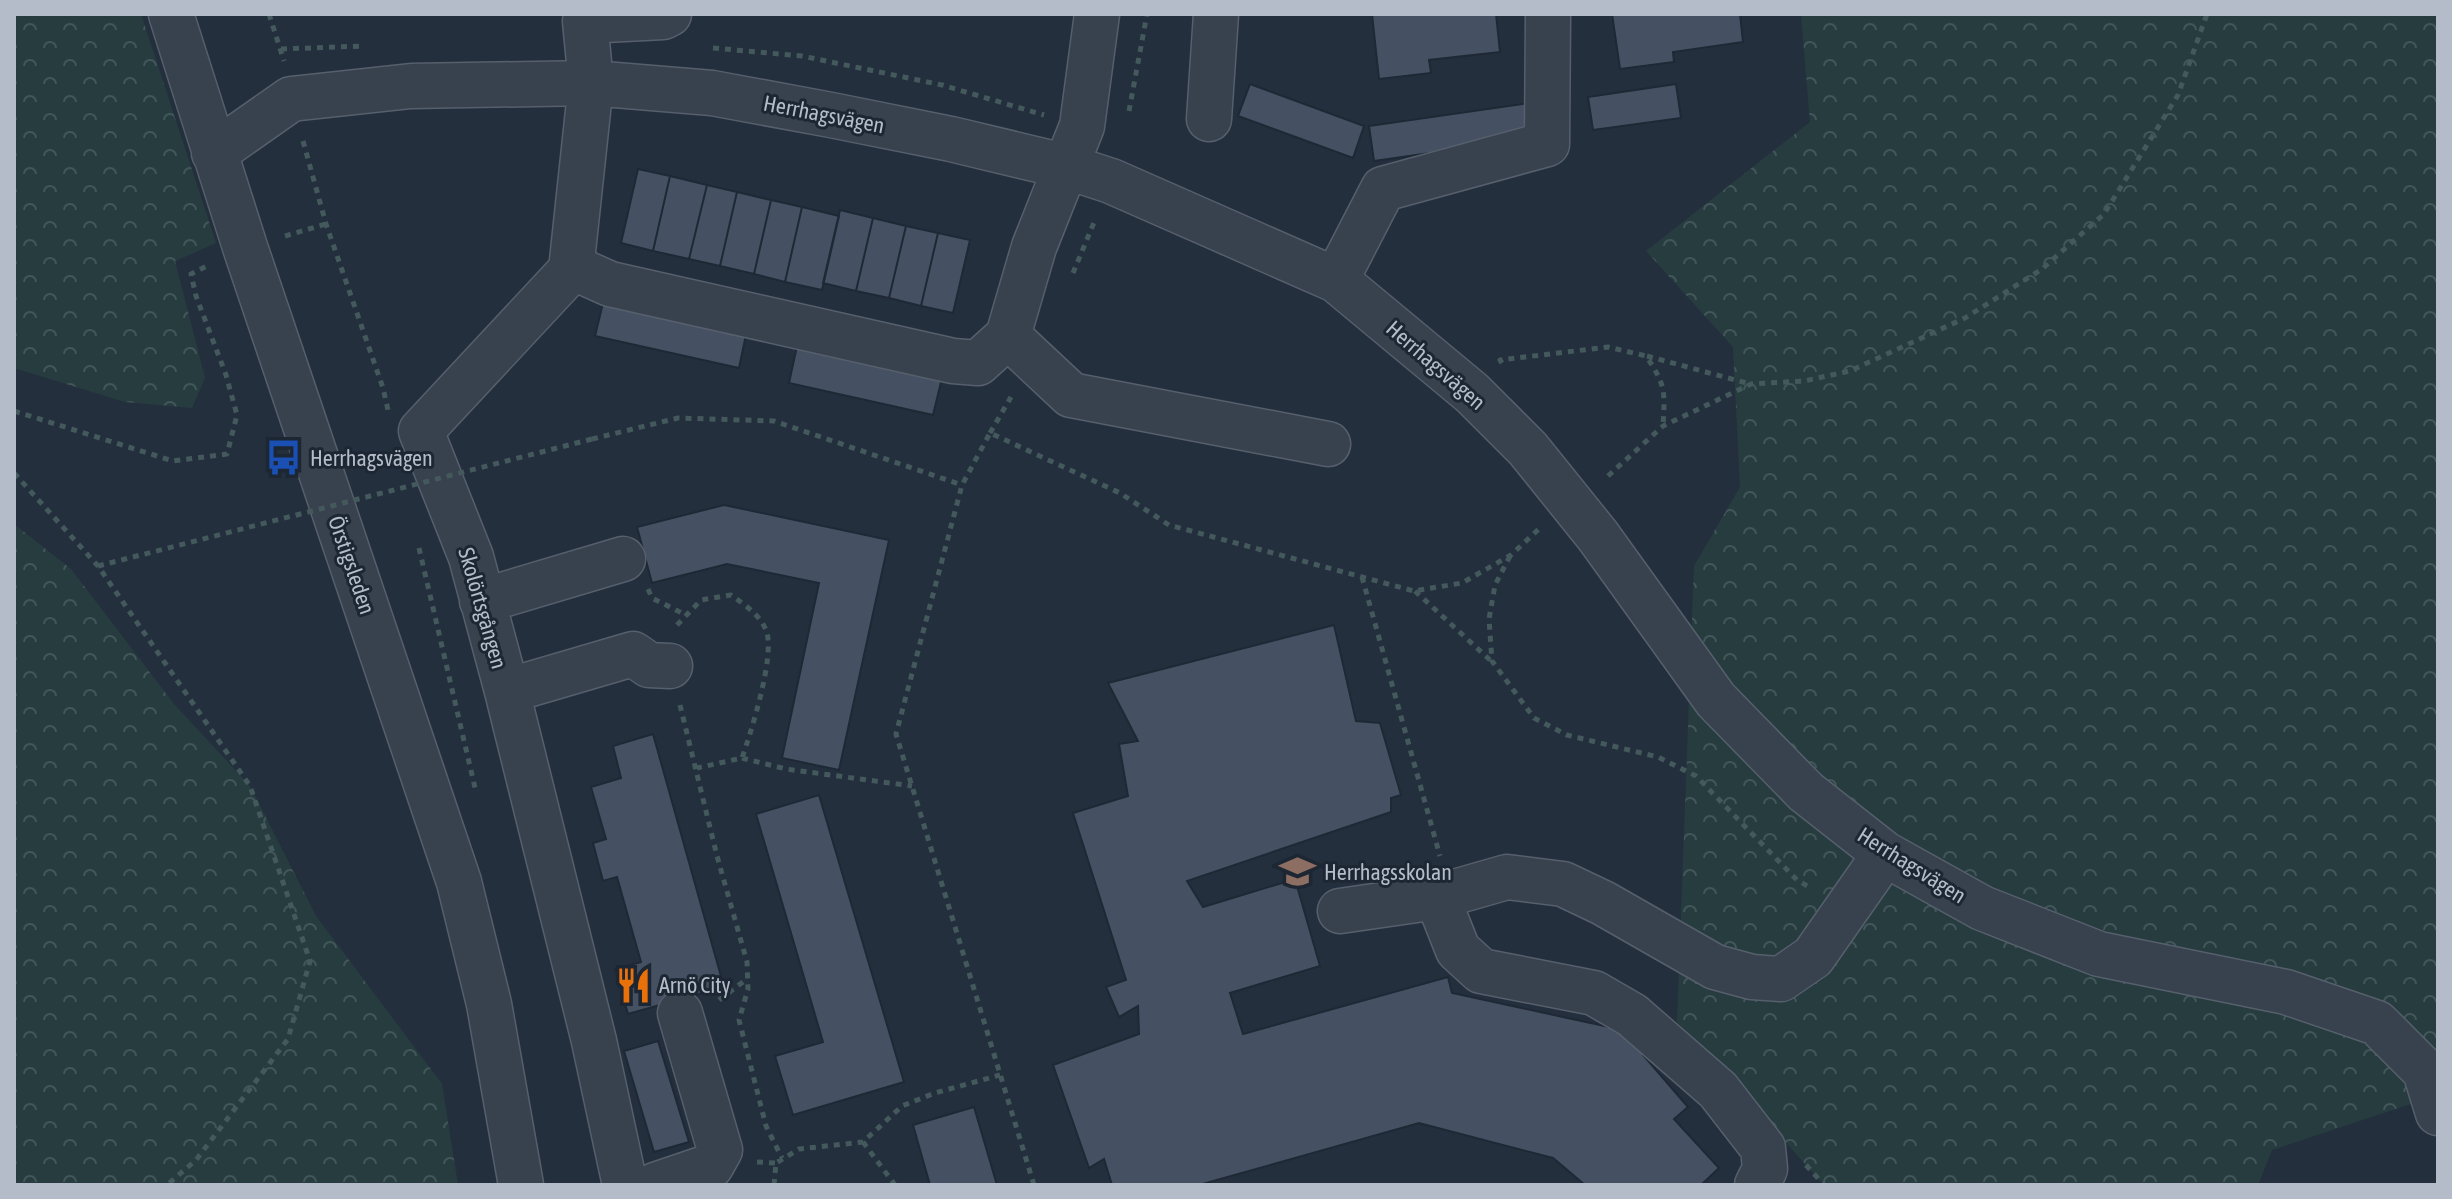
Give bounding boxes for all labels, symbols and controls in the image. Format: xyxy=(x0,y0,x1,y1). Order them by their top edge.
street label: Herrhagsvägen xyxy=(761,90,887,138)
street label: Herrhagsvägen xyxy=(1381,315,1491,415)
bus stop icon: Herrhagsvägen xyxy=(265,439,303,477)
place label: Herrhagsvägen xyxy=(310,445,433,471)
street label: Örstigsleden xyxy=(323,512,381,618)
street label: Skolörtsgången xyxy=(453,544,513,672)
street label: Herrhagsvägen xyxy=(1853,821,1971,909)
school or university icon: Herrhagsskolan xyxy=(1279,853,1317,891)
place label: Herrhagsskolan xyxy=(1324,859,1452,885)
restaurant icon: Arnö City xyxy=(614,966,652,1004)
place label: Arnö City xyxy=(659,972,731,998)

